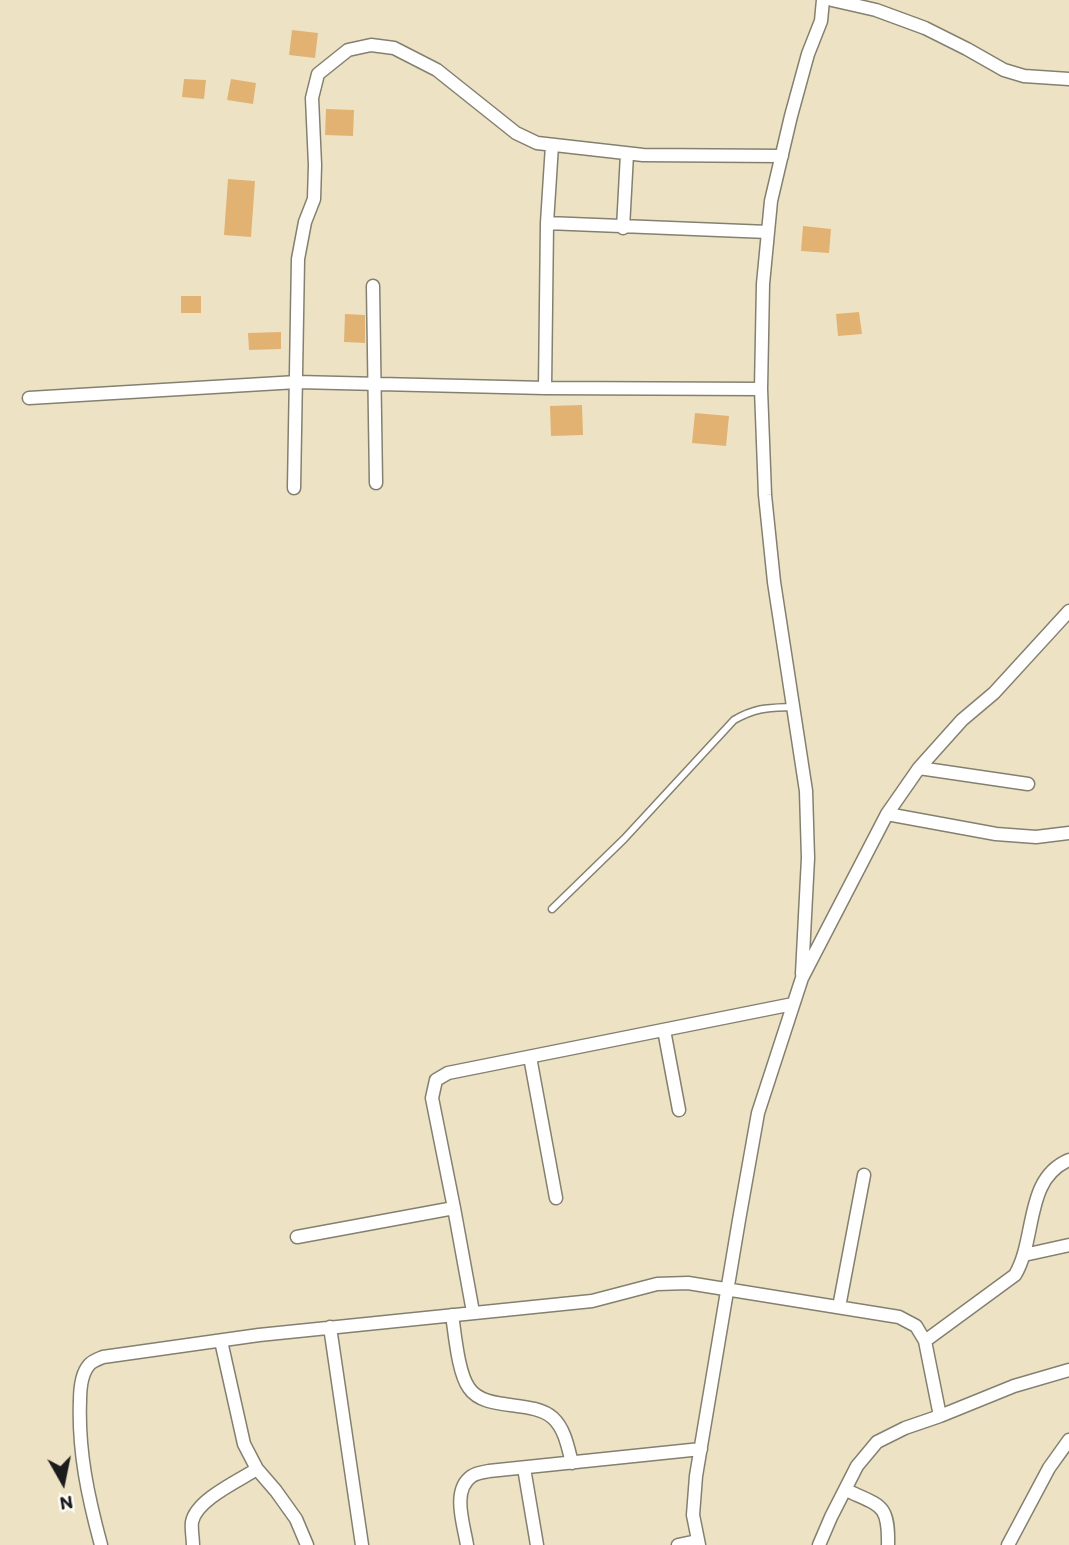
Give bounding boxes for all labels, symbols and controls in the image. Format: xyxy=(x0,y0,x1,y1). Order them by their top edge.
north arrow xyxy=(28,1447,98,1517)
text: N xyxy=(58,1491,75,1516)

